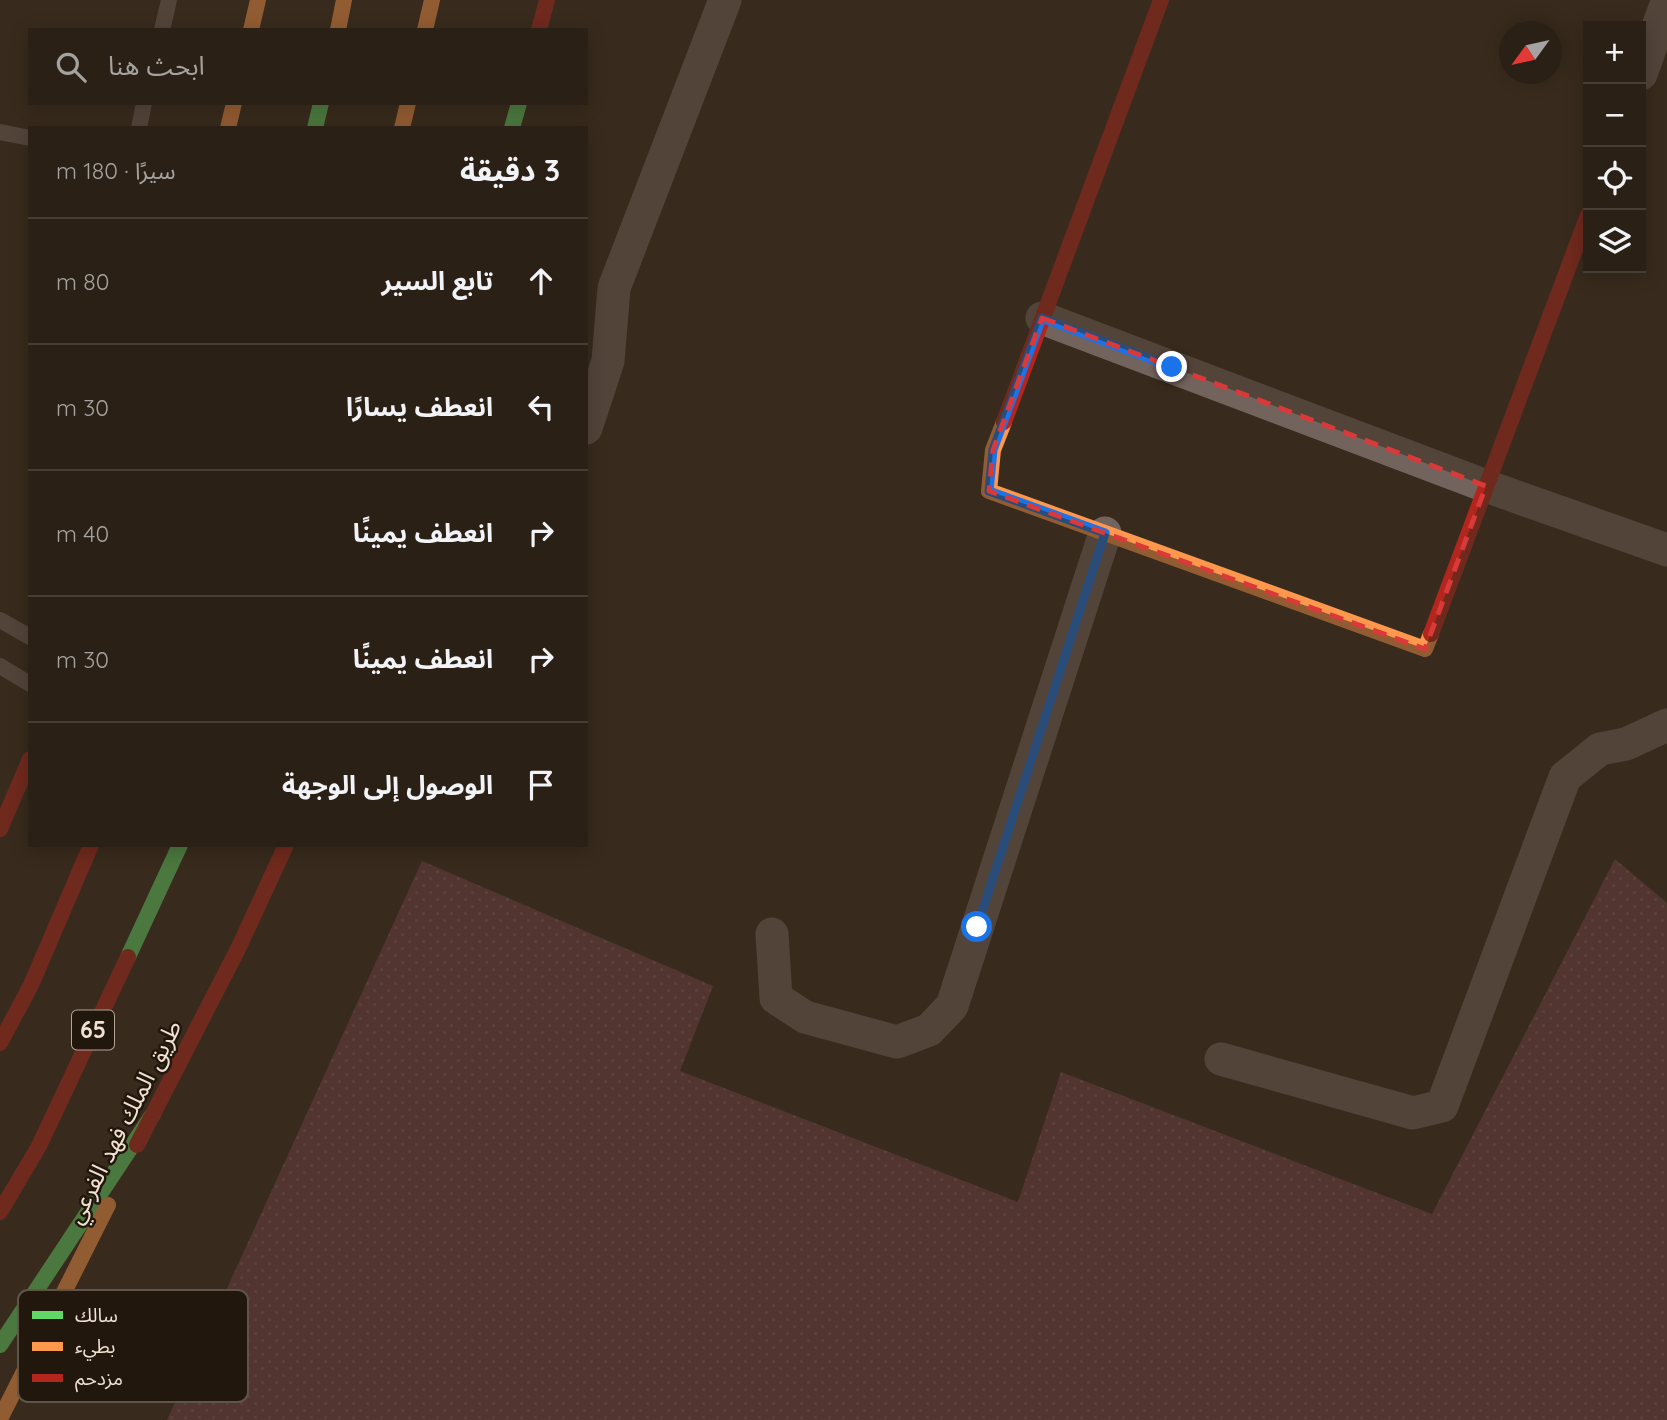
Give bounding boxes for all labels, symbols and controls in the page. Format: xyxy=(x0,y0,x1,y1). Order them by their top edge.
north arrow xyxy=(1499,21,1562,84)
map controls xyxy=(1583,21,1646,273)
button: + xyxy=(1583,21,1646,84)
search box xyxy=(28,28,588,105)
icon: search xyxy=(52,48,90,86)
text: ابحث هنا xyxy=(108,49,205,82)
button: − xyxy=(1583,84,1646,147)
button: locate xyxy=(1583,147,1646,210)
text: 3 دقيقة xyxy=(460,151,560,189)
text: سيرًا · 180 m xyxy=(56,156,176,185)
button: layers xyxy=(1583,210,1646,273)
icon: ahead xyxy=(522,262,560,300)
text: تابع السير xyxy=(381,264,493,297)
text: 80 m xyxy=(56,267,109,296)
route end xyxy=(1156,351,1187,382)
icon: left xyxy=(522,388,560,426)
text: انعطف يسارًا xyxy=(346,390,493,423)
text: 30 m xyxy=(56,393,109,422)
icon: right xyxy=(522,514,560,552)
text: انعطف يمينًا xyxy=(353,516,493,549)
text: 40 m xyxy=(56,519,109,548)
icon: right xyxy=(522,640,560,678)
text: انعطف يمينًا xyxy=(353,642,493,675)
text: 30 m xyxy=(56,645,109,674)
icon: arrive xyxy=(522,766,560,804)
text: الوصول إلى الوجهة xyxy=(282,768,493,801)
route start xyxy=(961,911,992,942)
road number: 65 xyxy=(72,1010,114,1050)
street label: طريق الملك فهد الفرعي xyxy=(59,1015,192,1230)
legend xyxy=(18,1290,248,1402)
text: سالك xyxy=(75,1303,118,1327)
text: بطيء xyxy=(75,1334,115,1361)
text: مزدحم xyxy=(75,1366,123,1393)

